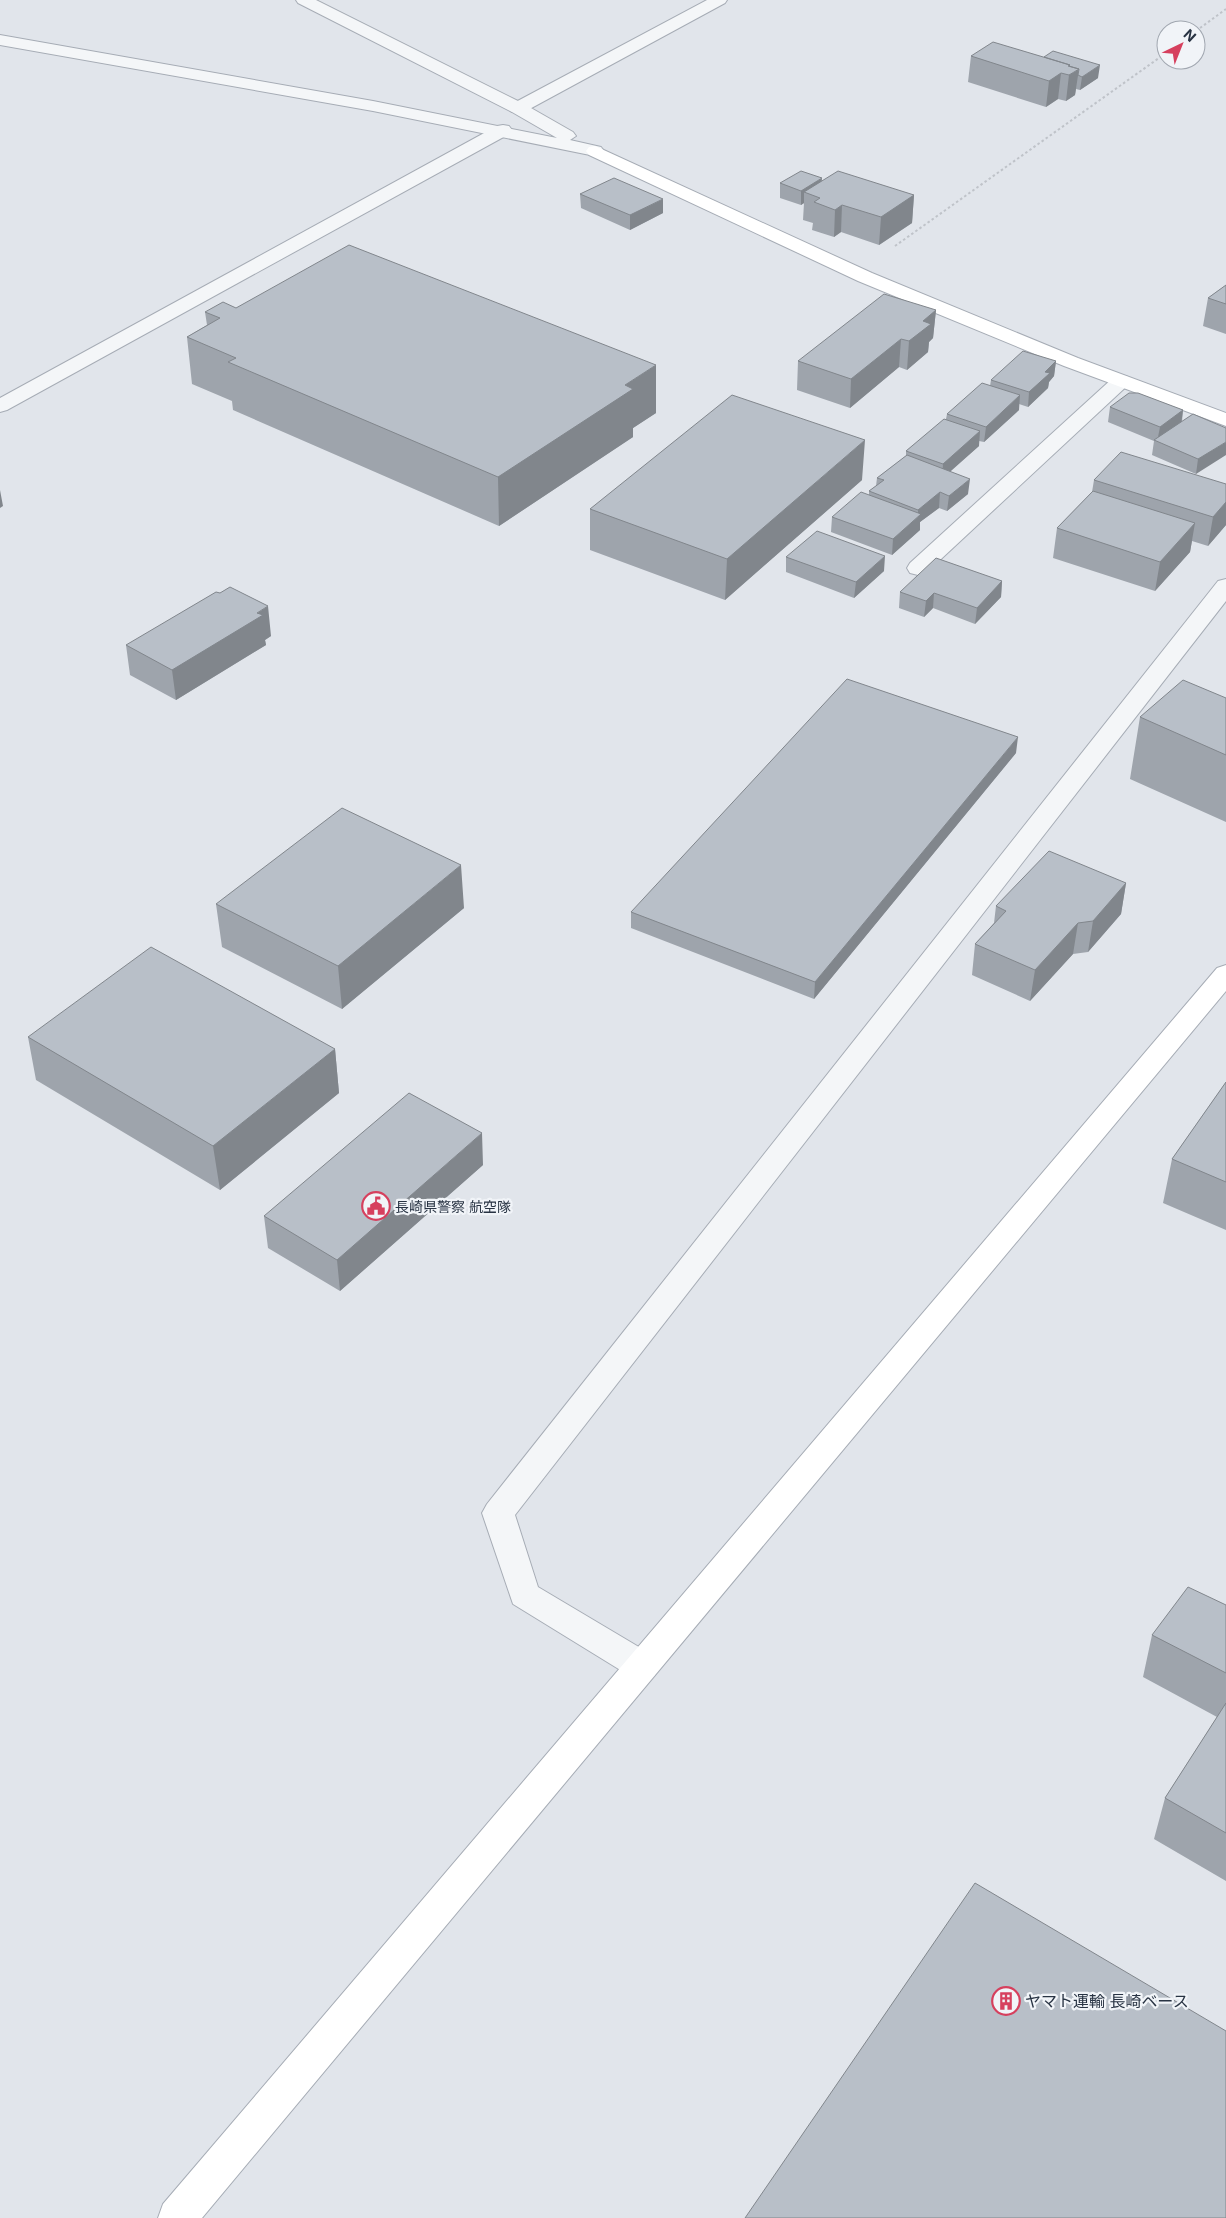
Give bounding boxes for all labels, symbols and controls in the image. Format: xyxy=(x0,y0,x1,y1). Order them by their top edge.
north arrow xyxy=(1156,20,1206,70)
text: N xyxy=(1181,25,1200,45)
public building icon: 長崎県警察 航空隊 xyxy=(361,1191,391,1221)
place label: 長崎県警察 航空隊 xyxy=(395,1198,511,1215)
building icon: ヤマト運輸 長崎ベース xyxy=(991,1986,1021,2016)
place label: ヤマト運輸 長崎ベース xyxy=(1025,1991,1189,2011)

